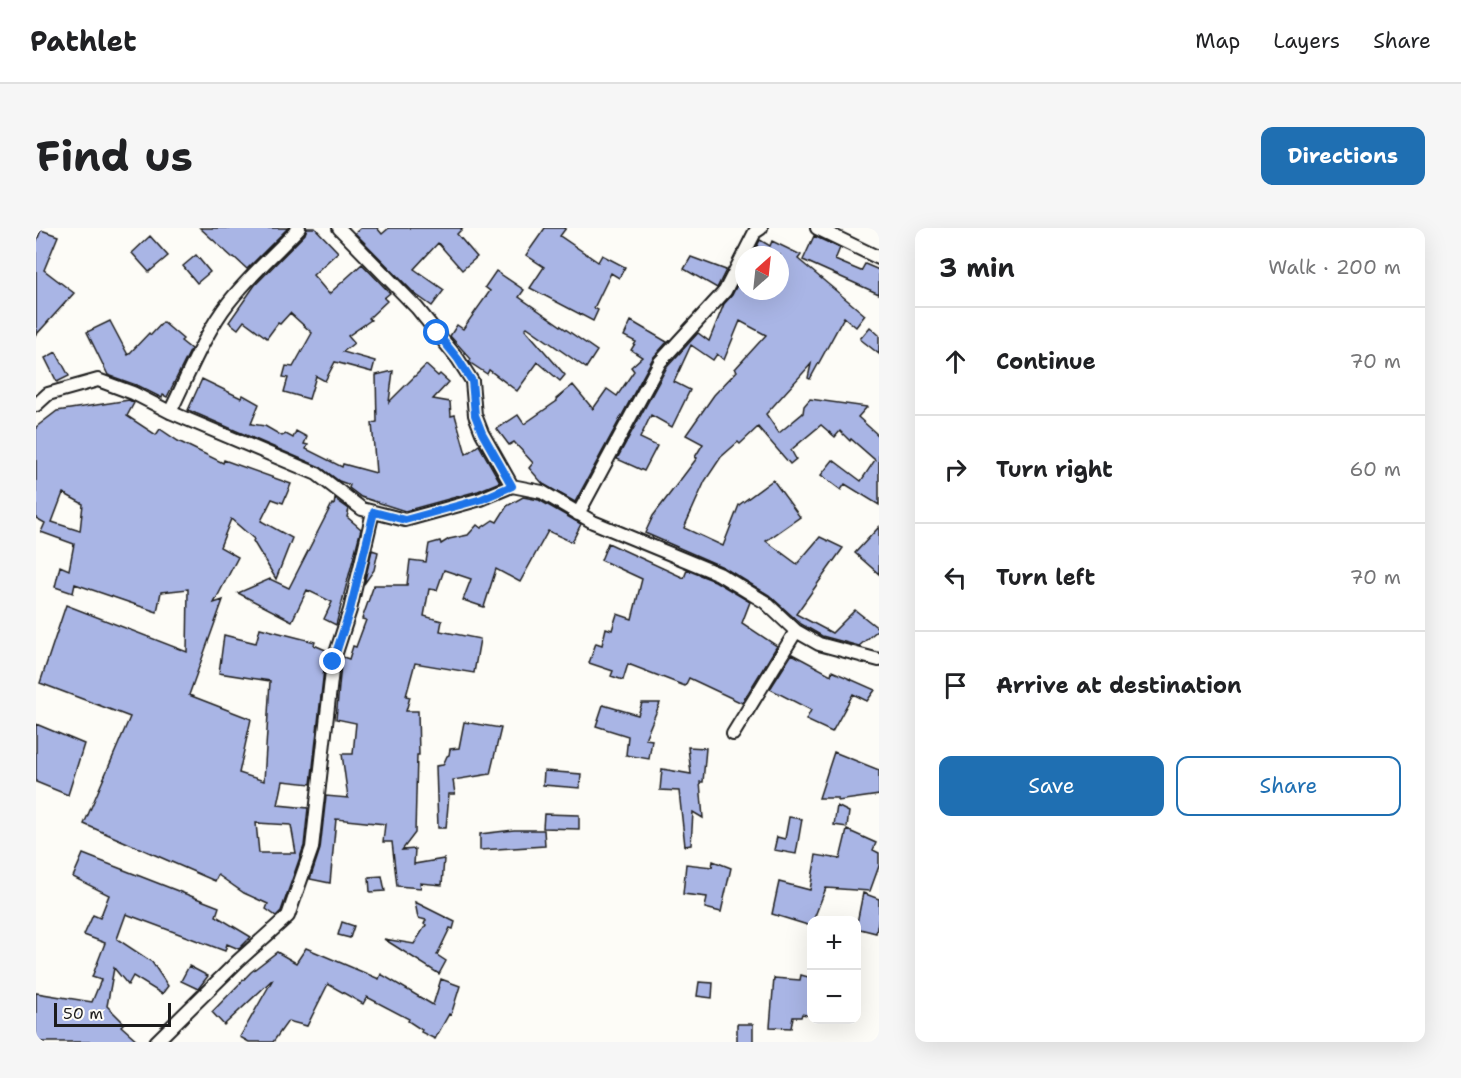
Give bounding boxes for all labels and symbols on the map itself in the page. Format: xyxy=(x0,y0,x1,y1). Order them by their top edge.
north arrow xyxy=(735,246,789,300)
route start xyxy=(423,319,449,345)
route end xyxy=(319,648,345,674)
scale bar xyxy=(54,1000,171,1028)

